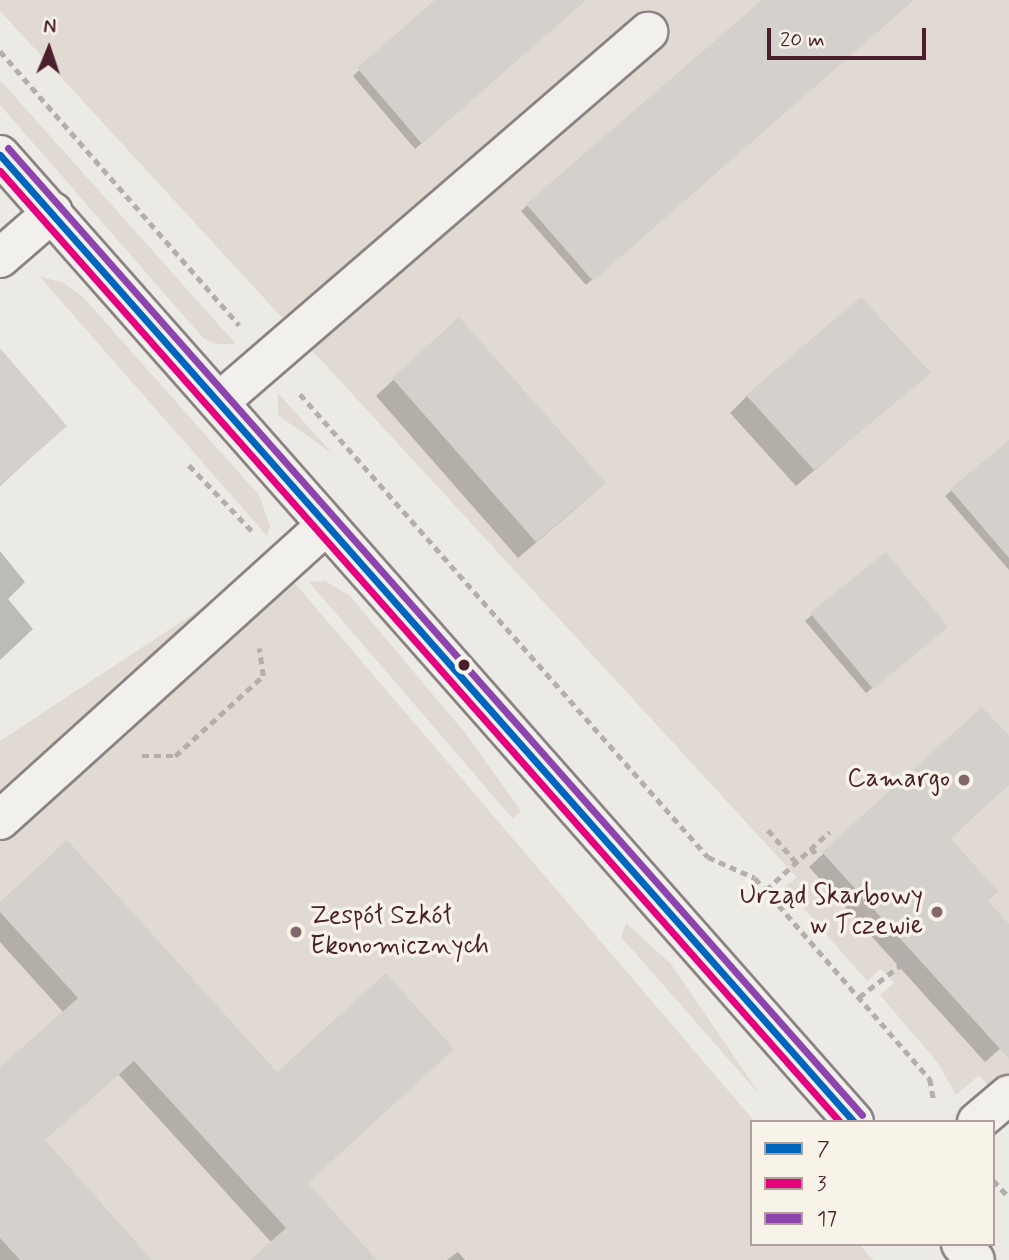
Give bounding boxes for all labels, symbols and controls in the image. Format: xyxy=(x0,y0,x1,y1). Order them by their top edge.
north arrow xyxy=(14,14,84,84)
scale bar xyxy=(771,14,930,58)
text: N xyxy=(43,15,57,40)
text: 20 m xyxy=(780,26,825,54)
unlabelled marker xyxy=(457,658,471,672)
place label: Camargo xyxy=(847,764,950,796)
marker: Camargo xyxy=(956,772,972,788)
place label: Urząd Skarbowy w Tczewie xyxy=(742,881,923,942)
place label: Zespół Szkół Ekonomicznych xyxy=(310,901,489,962)
marker: Urząd Skarbowy w Tczewie xyxy=(929,904,945,920)
marker: Zespół Szkół Ekonomicznych xyxy=(288,924,304,940)
legend xyxy=(750,1120,995,1246)
text: 7 xyxy=(817,1135,830,1163)
text: 3 xyxy=(817,1170,827,1198)
text: 17 xyxy=(817,1205,837,1233)

